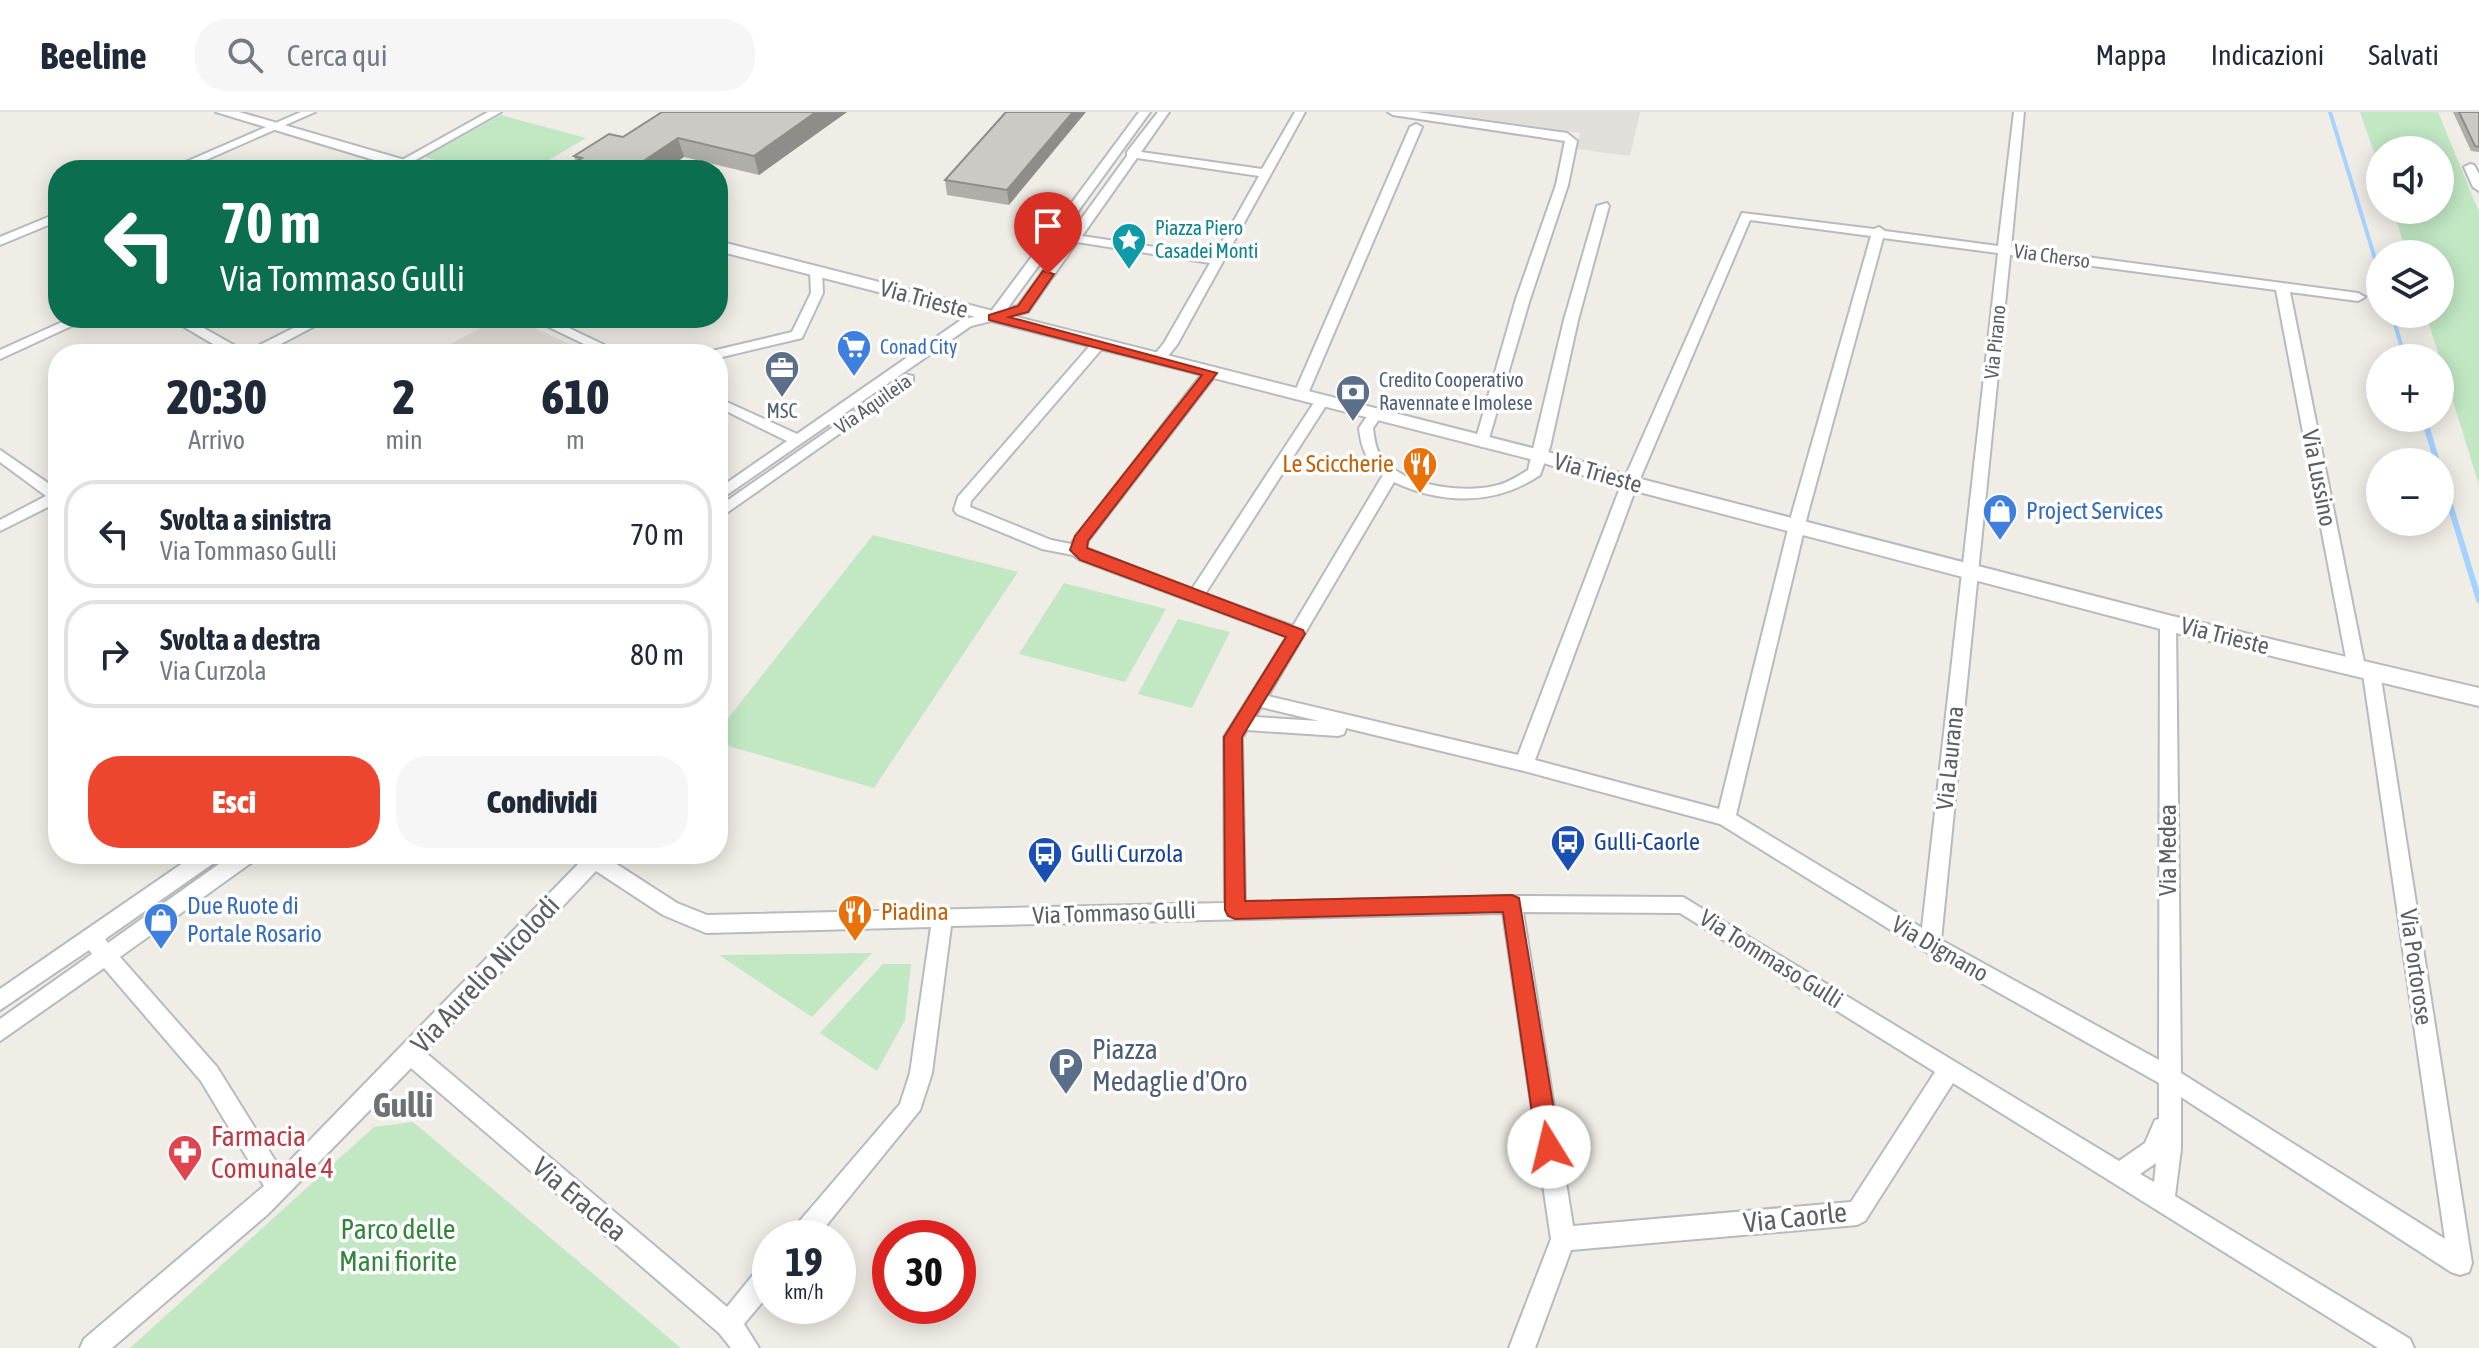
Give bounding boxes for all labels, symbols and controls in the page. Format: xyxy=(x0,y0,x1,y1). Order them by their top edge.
search box xyxy=(195,19,755,91)
icon: search xyxy=(223,33,267,77)
text: Beeline xyxy=(40,34,147,77)
text: Cerca qui xyxy=(287,38,388,72)
text: Mappa xyxy=(2095,39,2167,71)
text: Indicazioni xyxy=(2211,39,2324,71)
text: Salvati xyxy=(2368,39,2439,71)
map controls xyxy=(2366,136,2454,536)
button: sound xyxy=(2366,136,2454,224)
text: 70 m xyxy=(220,191,321,255)
icon: left xyxy=(88,192,192,296)
pin xyxy=(1014,192,1082,274)
icon: arrive xyxy=(1026,204,1070,248)
place label: Piazza Piero Casadei Monti xyxy=(1155,216,1258,262)
place icon: Piazza Piero Casadei Monti xyxy=(1110,221,1148,271)
street label: Via Cherso xyxy=(2013,239,2092,272)
button: layers xyxy=(2366,240,2454,328)
text: Via Tommaso Gulli xyxy=(220,257,465,299)
street label: Via Trieste xyxy=(877,274,971,323)
street label: Via Pirano xyxy=(1979,304,2010,380)
supermarket icon: Conad City xyxy=(835,328,873,378)
place label: Conad City xyxy=(880,335,957,358)
button: + xyxy=(2366,344,2454,432)
office icon: MSC xyxy=(763,349,801,399)
place label: Credito Cooperativo Ravennate e Imolese xyxy=(1379,368,1533,414)
text: 20:30 xyxy=(167,369,267,424)
text: 2 xyxy=(393,369,415,424)
text: 610 xyxy=(542,369,609,424)
street label: Via Aquileia xyxy=(830,369,915,438)
bank icon: Credito Cooperativo Ravennate e Imolese xyxy=(1334,373,1372,423)
place label: MSC xyxy=(767,399,797,422)
text: Arrivo xyxy=(188,425,245,455)
text: min xyxy=(385,425,423,455)
text: m xyxy=(566,425,585,455)
street label: Via Lussino xyxy=(2297,427,2342,529)
restaurant icon: Le Sciccherie xyxy=(1401,445,1439,495)
street label: Via Trieste xyxy=(1551,447,1645,498)
button: − xyxy=(2366,448,2454,536)
place label: Le Sciccherie xyxy=(1282,450,1394,477)
shop icon: Project Services xyxy=(1981,492,2019,542)
place label: Project Services xyxy=(2026,497,2163,524)
text: Svolta a sinistra xyxy=(160,502,332,536)
icon: left xyxy=(92,512,136,556)
text: 70 m xyxy=(630,517,684,551)
text: Via Tommaso Gulli xyxy=(160,536,337,566)
street label: Via Trieste xyxy=(2178,611,2272,660)
text: Svolta a destra xyxy=(160,622,320,656)
icon: right xyxy=(92,632,136,676)
text: 80 m xyxy=(630,637,684,671)
text: Via Curzola xyxy=(160,656,267,686)
street label: Via Laurana xyxy=(1931,705,1968,811)
button: Esci xyxy=(88,756,380,848)
button: Condividi xyxy=(396,756,688,848)
street label: Via Medea xyxy=(2154,804,2181,896)
bus stop icon: Gulli-Caorle xyxy=(1549,823,1587,873)
place label: Gulli-Caorle xyxy=(1594,828,1700,855)
bus stop icon: Gulli Curzola xyxy=(1026,835,1064,885)
place label: Gulli Curzola xyxy=(1071,840,1184,867)
street label: Via Aurelio Nicolodi xyxy=(404,889,566,1059)
place label: Due Ruote di Portale Rosario xyxy=(187,892,322,947)
restaurant icon: Piadina xyxy=(836,893,874,943)
street label: Via Tommaso Gulli xyxy=(1032,896,1196,929)
place label: Piadina xyxy=(881,898,949,925)
shop icon: Due Ruote di Portale Rosario xyxy=(142,901,180,951)
street label: Via Tommaso Gulli xyxy=(1695,904,1848,1013)
street label: Via Portorose xyxy=(2395,907,2438,1027)
street label: Via Dignano xyxy=(1887,910,1993,987)
place label: Piazza Medaglie d'Oro xyxy=(1092,1033,1248,1097)
parking icon: Piazza Medaglie d'Oro xyxy=(1047,1046,1085,1096)
district label: Gulli xyxy=(373,1085,433,1124)
position arrow xyxy=(1507,1105,1591,1189)
place label: Farmacia Comunale 4 xyxy=(211,1120,334,1184)
pharmacy icon: Farmacia Comunale 4 xyxy=(166,1133,204,1183)
street label: Via Eraclea xyxy=(526,1150,634,1248)
street label: Via Caorle xyxy=(1742,1196,1848,1238)
park label: Parco delle Mani fiorite xyxy=(339,1213,457,1277)
speed limit sign: 30 xyxy=(872,1220,976,1324)
text: 19 xyxy=(785,1239,823,1284)
text: km/h xyxy=(784,1280,824,1303)

